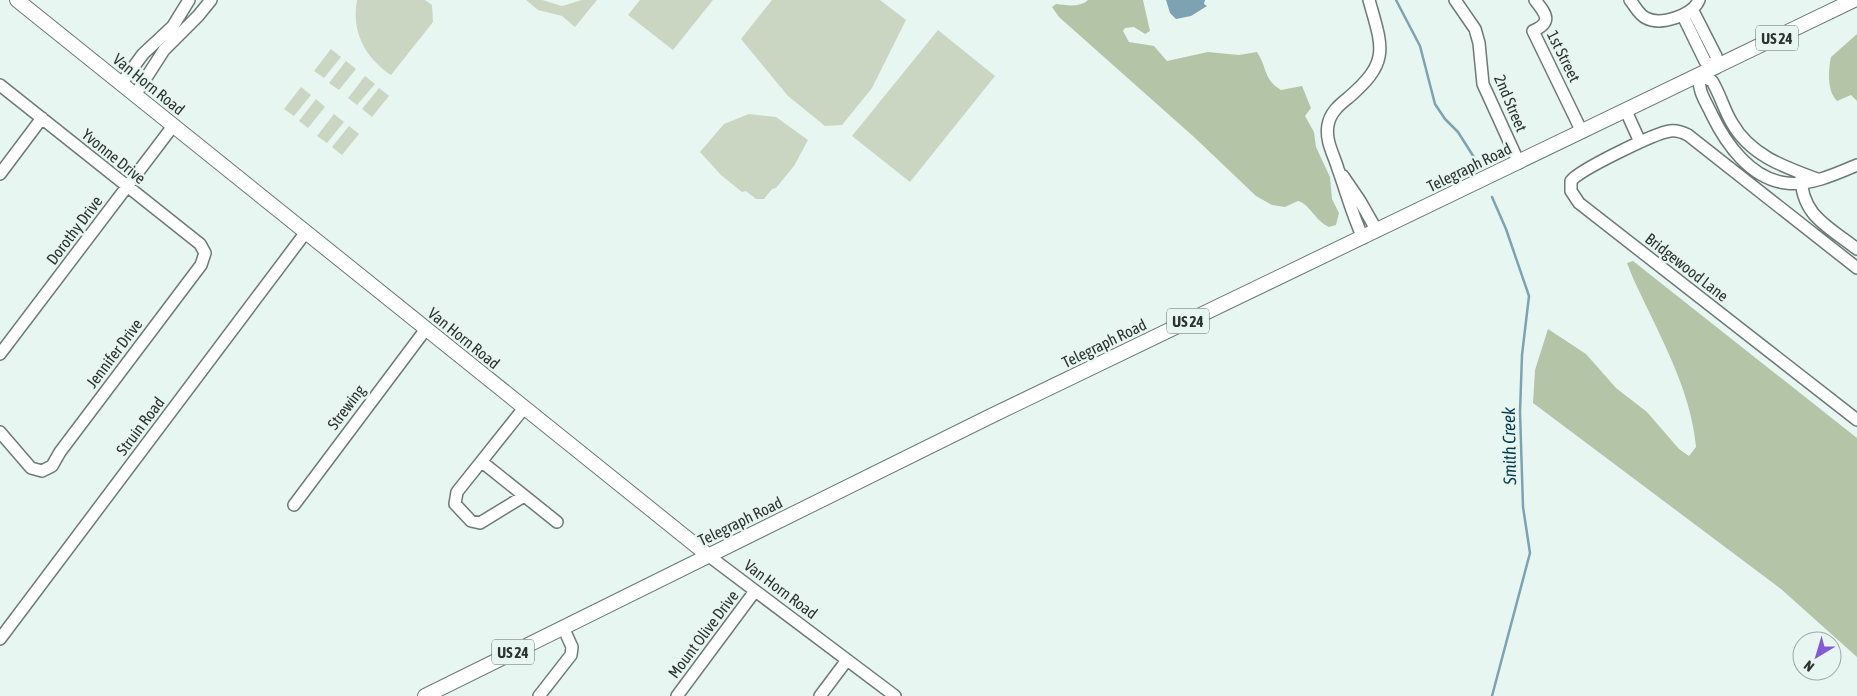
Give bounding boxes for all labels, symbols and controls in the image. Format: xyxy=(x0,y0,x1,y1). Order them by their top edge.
road number: US 24 xyxy=(1756,26,1798,50)
street label: 1st Street xyxy=(1544,27,1584,85)
street label: Van Horn Road xyxy=(110,50,188,118)
street label: 2nd Street xyxy=(1491,72,1531,135)
street label: Yvonne Drive xyxy=(79,125,149,187)
street label: Telegraph Road xyxy=(1424,139,1514,196)
street label: Dorothy Drive xyxy=(42,192,106,268)
street label: Bridgewood Lane xyxy=(1641,229,1732,306)
street label: Van Horn Road xyxy=(425,304,503,372)
road number: US 24 xyxy=(1167,308,1209,334)
street label: Jennifer Drive xyxy=(82,315,146,391)
street label: Telegraph Road xyxy=(1059,315,1149,372)
street label: Strewing xyxy=(323,381,369,433)
street label: Struin Road xyxy=(112,393,168,459)
water label: Smith Creek xyxy=(1498,406,1520,486)
street label: Telegraph Road xyxy=(695,493,785,550)
street label: Van Horn Road xyxy=(741,556,821,622)
street label: Mount Olive Drive xyxy=(664,587,742,681)
north arrow xyxy=(1792,631,1842,681)
road number: US 24 xyxy=(492,640,534,664)
text: N xyxy=(1801,657,1817,675)

